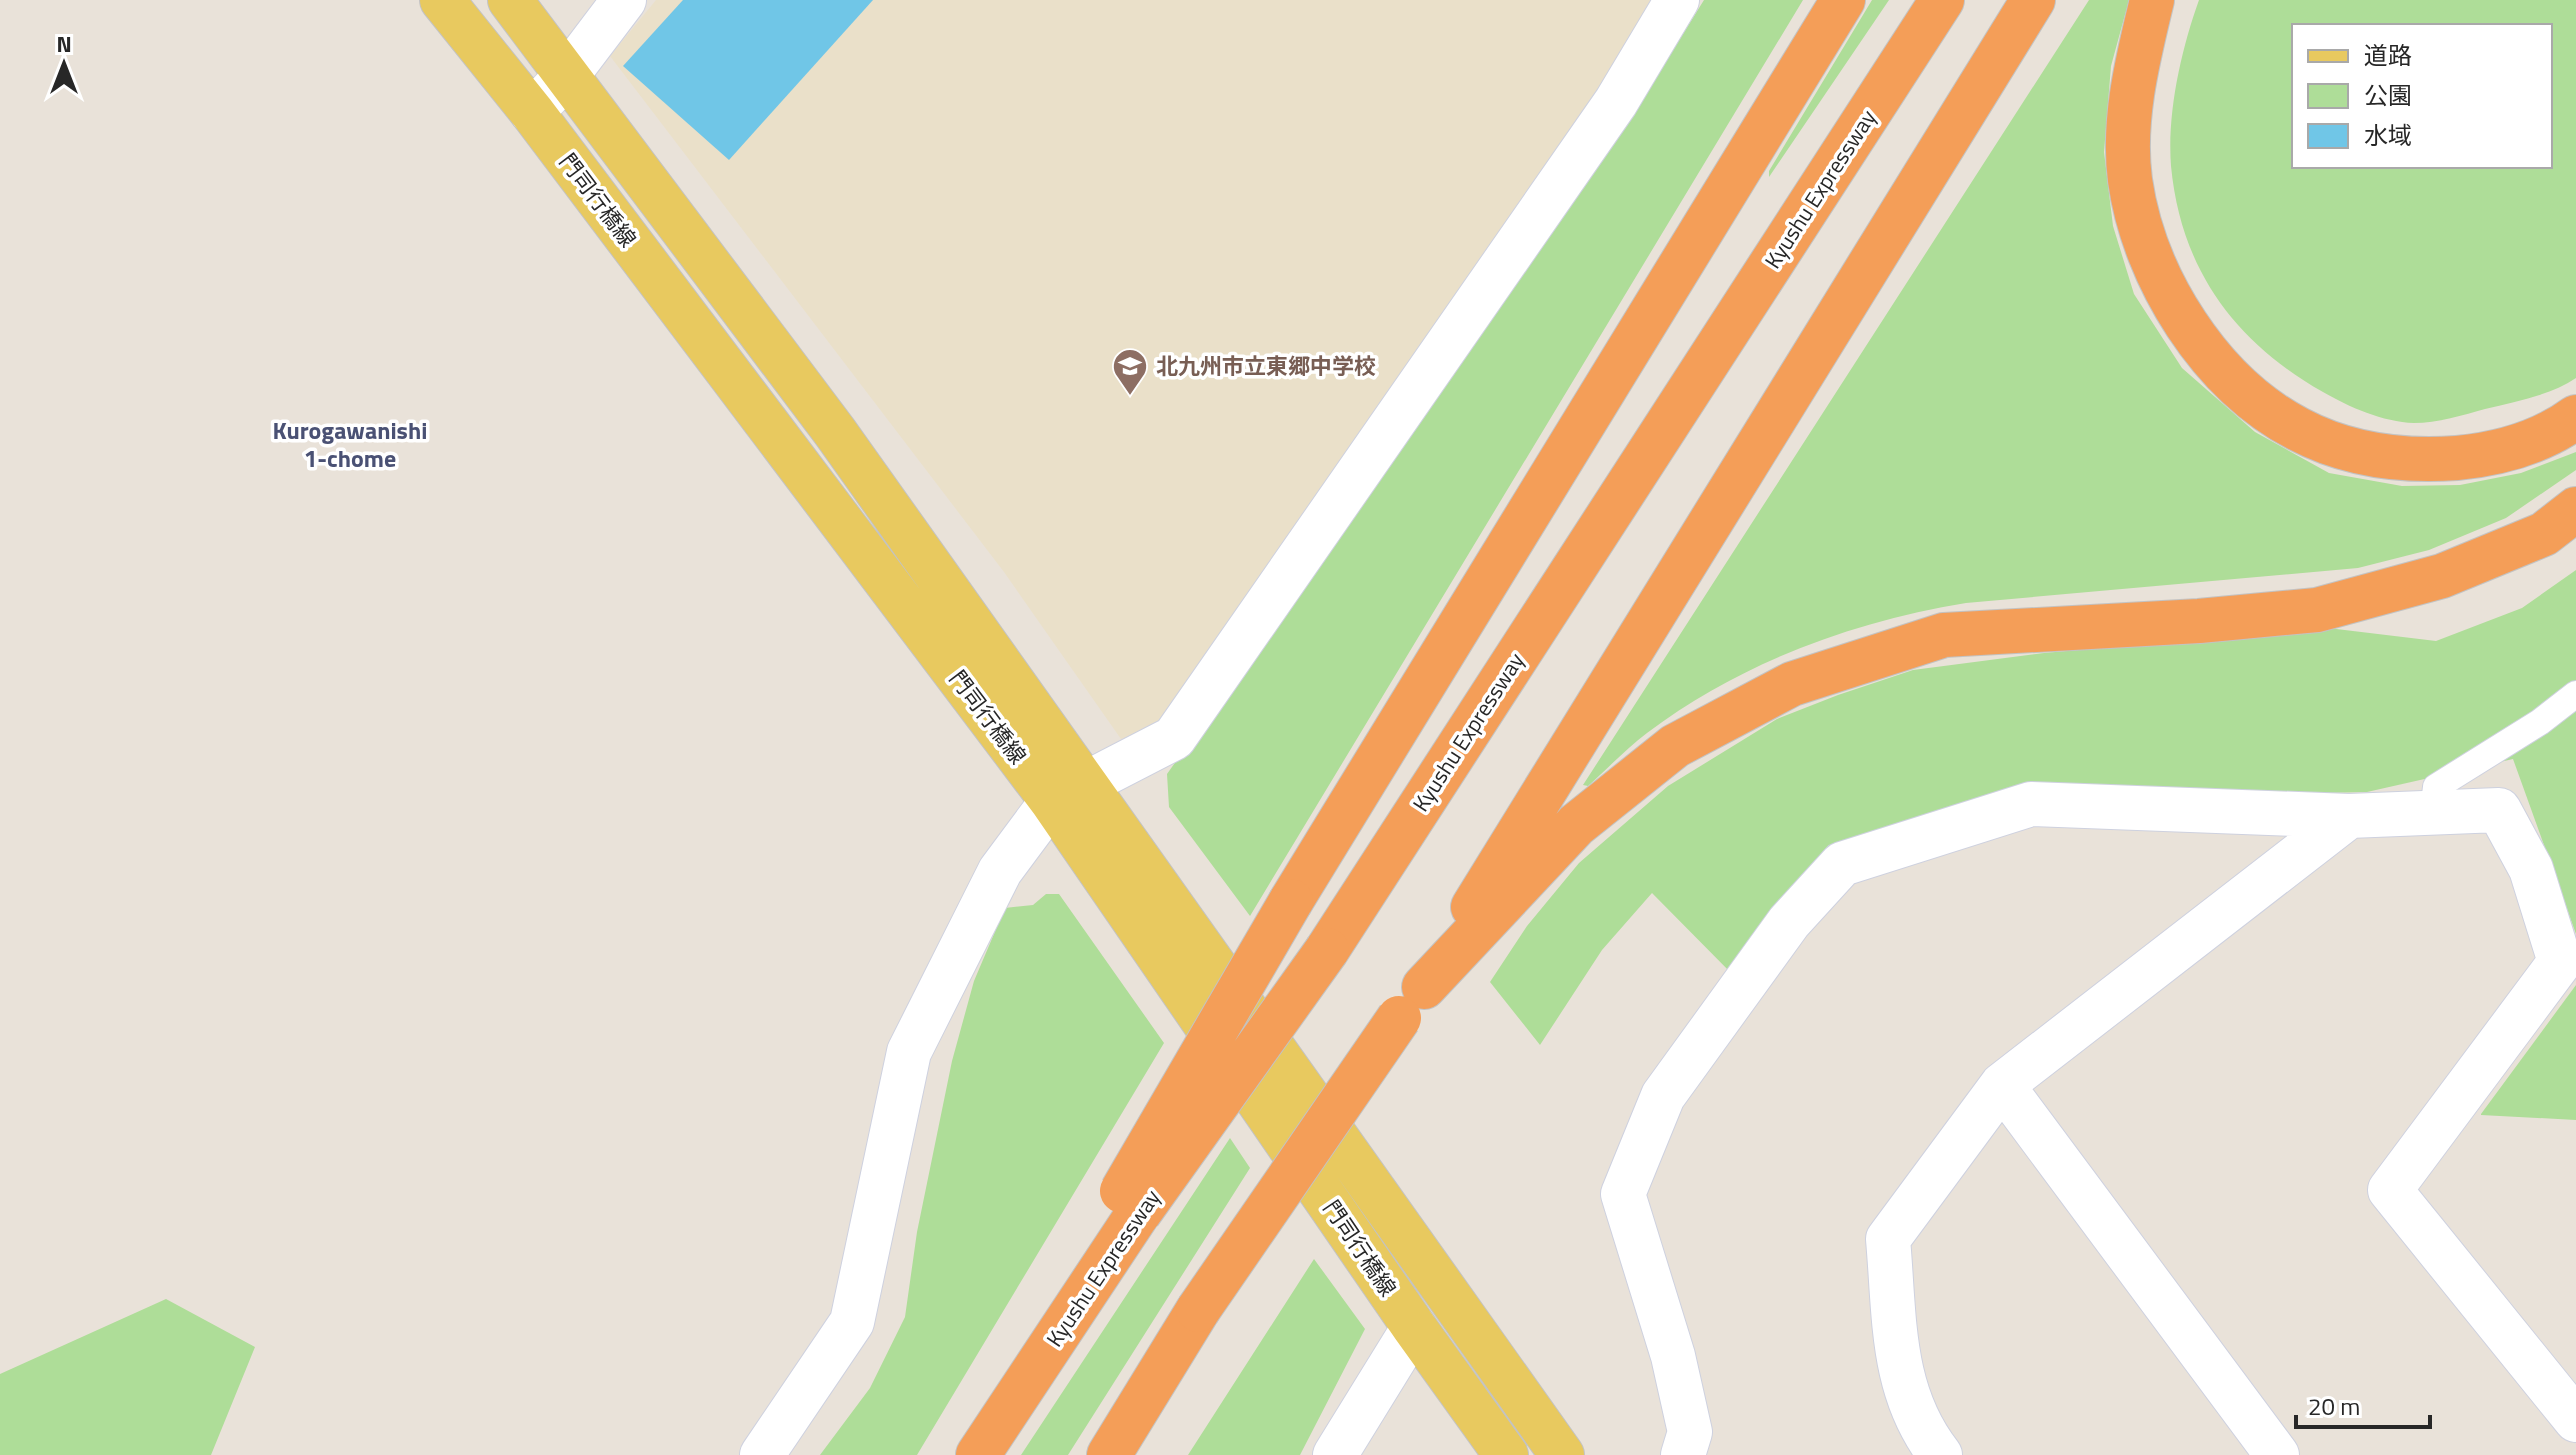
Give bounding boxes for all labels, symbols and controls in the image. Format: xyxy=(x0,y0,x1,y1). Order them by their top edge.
north arrow xyxy=(24,24,104,104)
legend xyxy=(2292,24,2552,168)
text: N xyxy=(56,27,72,61)
text: 道路 xyxy=(2364,37,2412,73)
text: 公園 xyxy=(2364,77,2412,113)
street label: Kyushu Expressway xyxy=(1756,102,1884,275)
text: 水域 xyxy=(2364,117,2412,153)
street label: 門司行橋線 xyxy=(551,146,645,254)
school or university icon: 北九州市立東郷中学校 xyxy=(1111,347,1149,397)
place label: 北九州市立東郷中学校 xyxy=(1156,349,1376,383)
district label: Kurogawanishi 1-chome xyxy=(273,412,427,476)
street label: Kyushu Expressway xyxy=(1404,645,1532,818)
street label: 門司行橋線 xyxy=(941,663,1035,771)
street label: Kyushu Expressway xyxy=(1038,1182,1169,1354)
street label: 門司行橋線 xyxy=(1315,1193,1405,1303)
scale bar xyxy=(2296,1379,2430,1429)
text: 20 m xyxy=(2308,1388,2360,1424)

